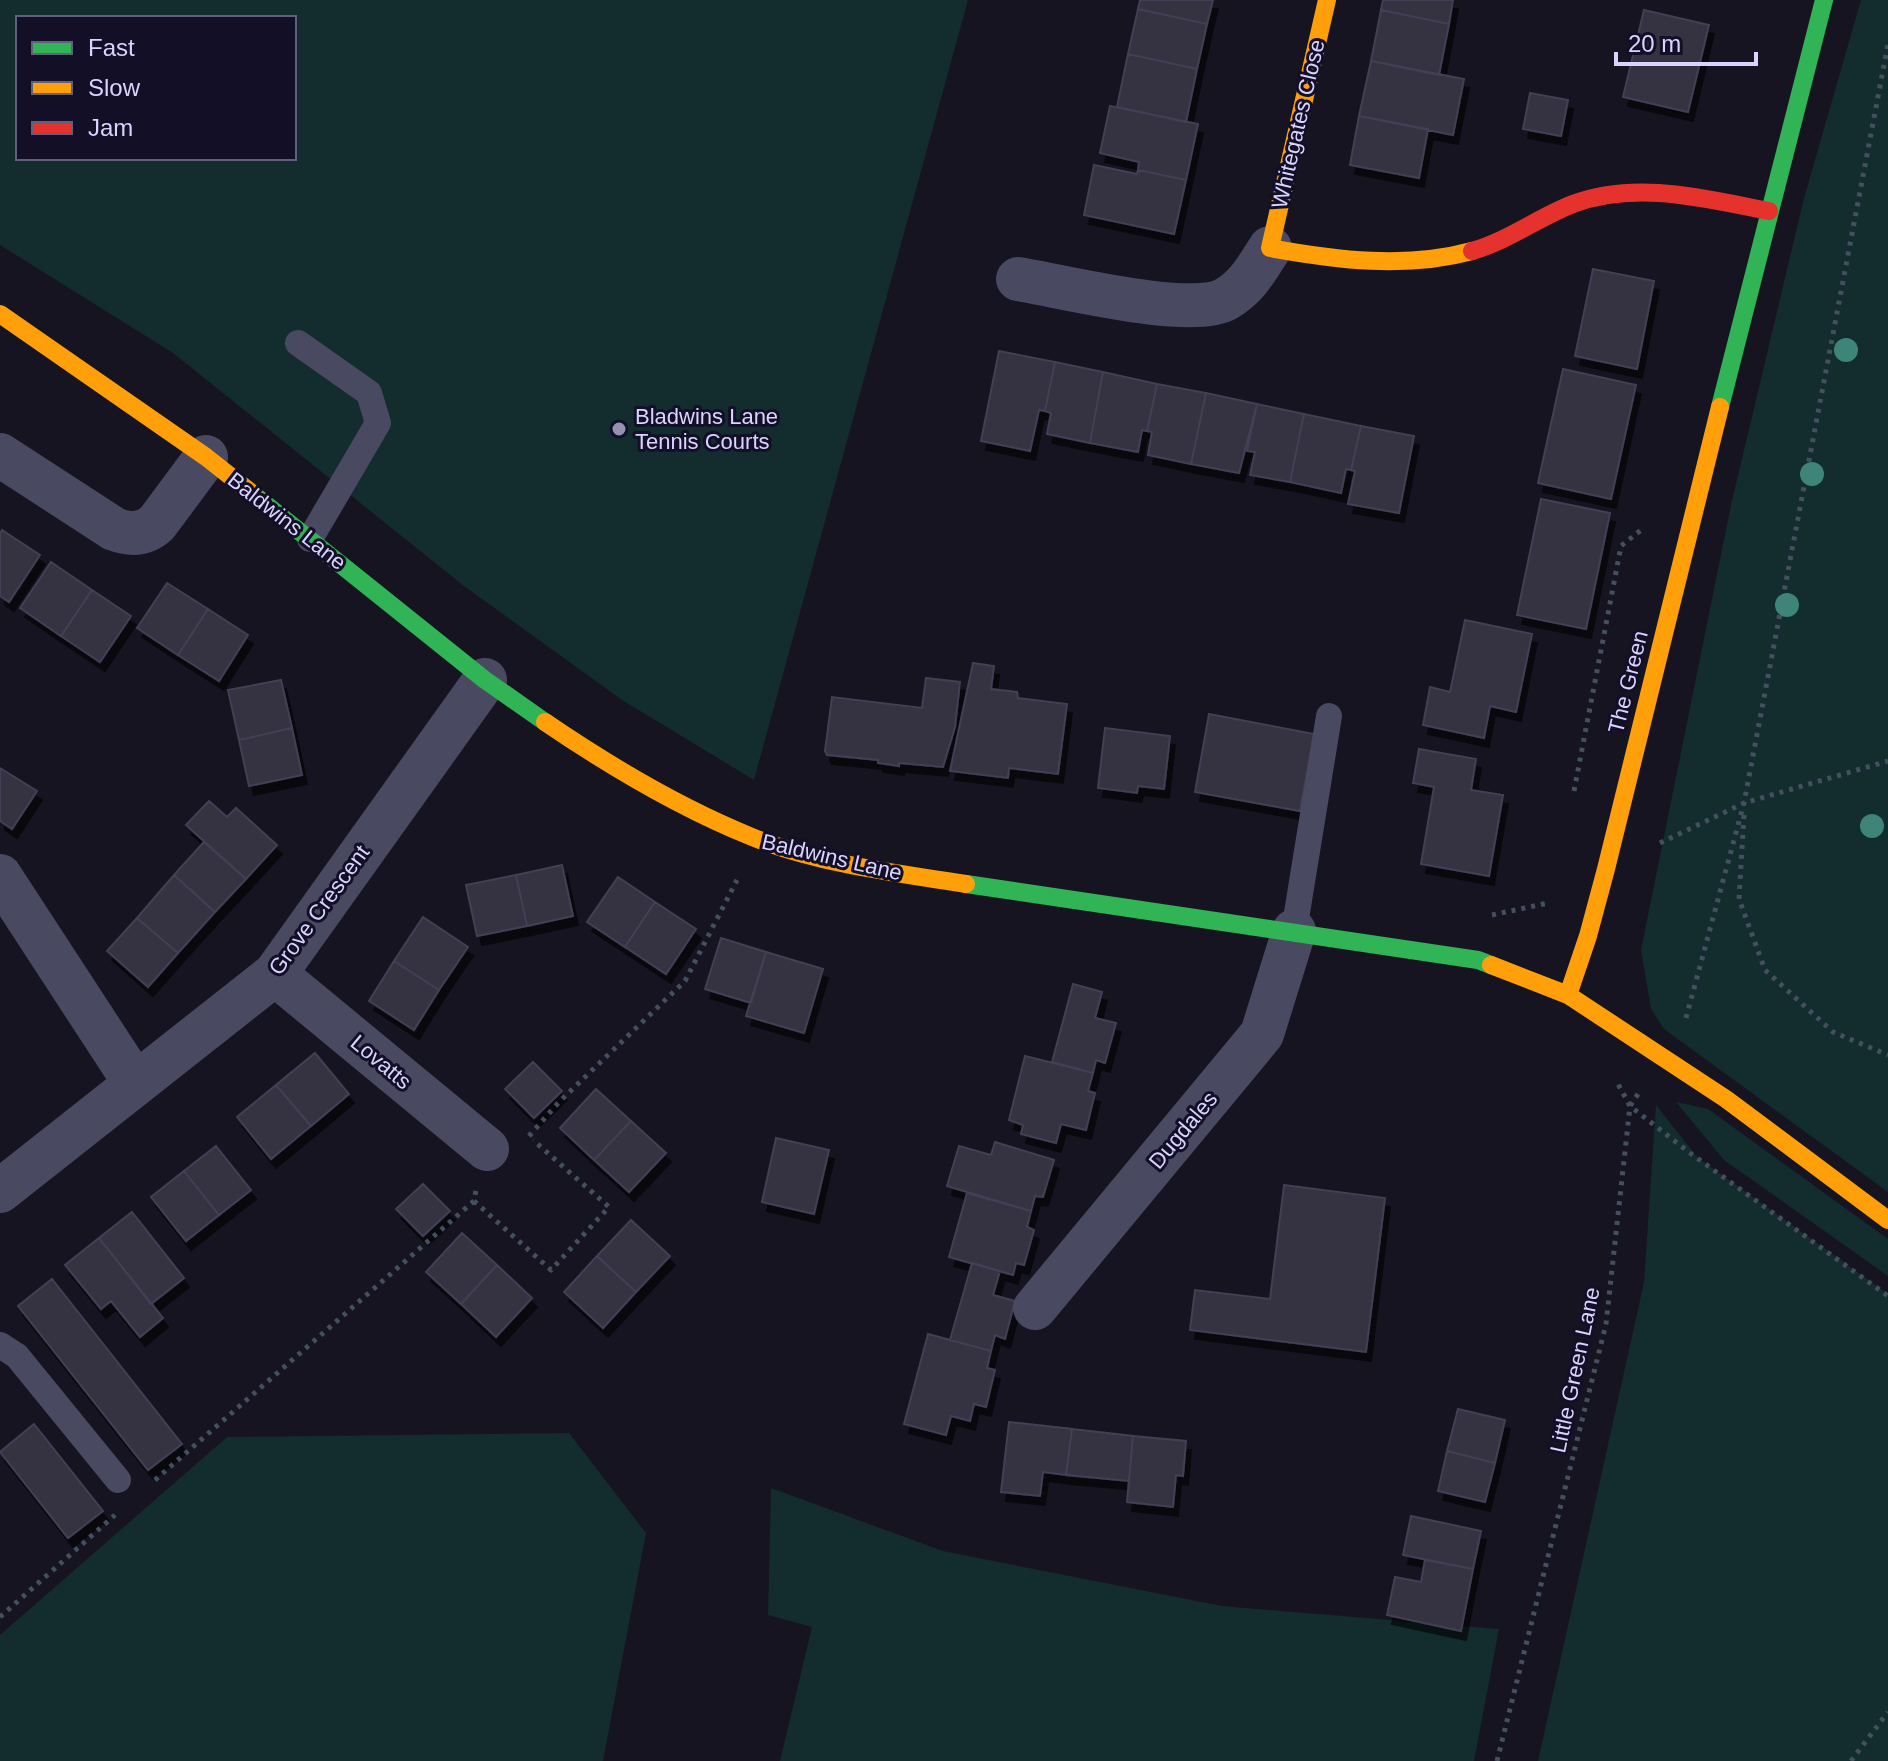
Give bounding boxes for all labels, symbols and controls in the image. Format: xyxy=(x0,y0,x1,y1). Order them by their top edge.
legend xyxy=(16,16,296,160)
scale bar xyxy=(1616,16,1756,66)
text: 20 m xyxy=(1628,30,1681,57)
text: Fast xyxy=(88,34,135,61)
street label: Whitegates Close xyxy=(1266,37,1330,211)
text: Slow xyxy=(88,74,141,101)
text: Jam xyxy=(88,114,133,141)
place label: Bladwins Lane Tennis Courts xyxy=(635,404,778,454)
marker: Bladwins Lane Tennis Courts xyxy=(610,420,628,438)
street label: Baldwins Lane xyxy=(223,467,351,575)
street label: The Green xyxy=(1603,628,1653,736)
street label: Baldwins Lane xyxy=(759,829,905,885)
street label: Grove Crescent xyxy=(264,840,374,980)
street label: Lovatts xyxy=(346,1030,416,1094)
street label: Dugdales xyxy=(1144,1086,1222,1174)
street label: Little Green Lane xyxy=(1545,1285,1605,1455)

